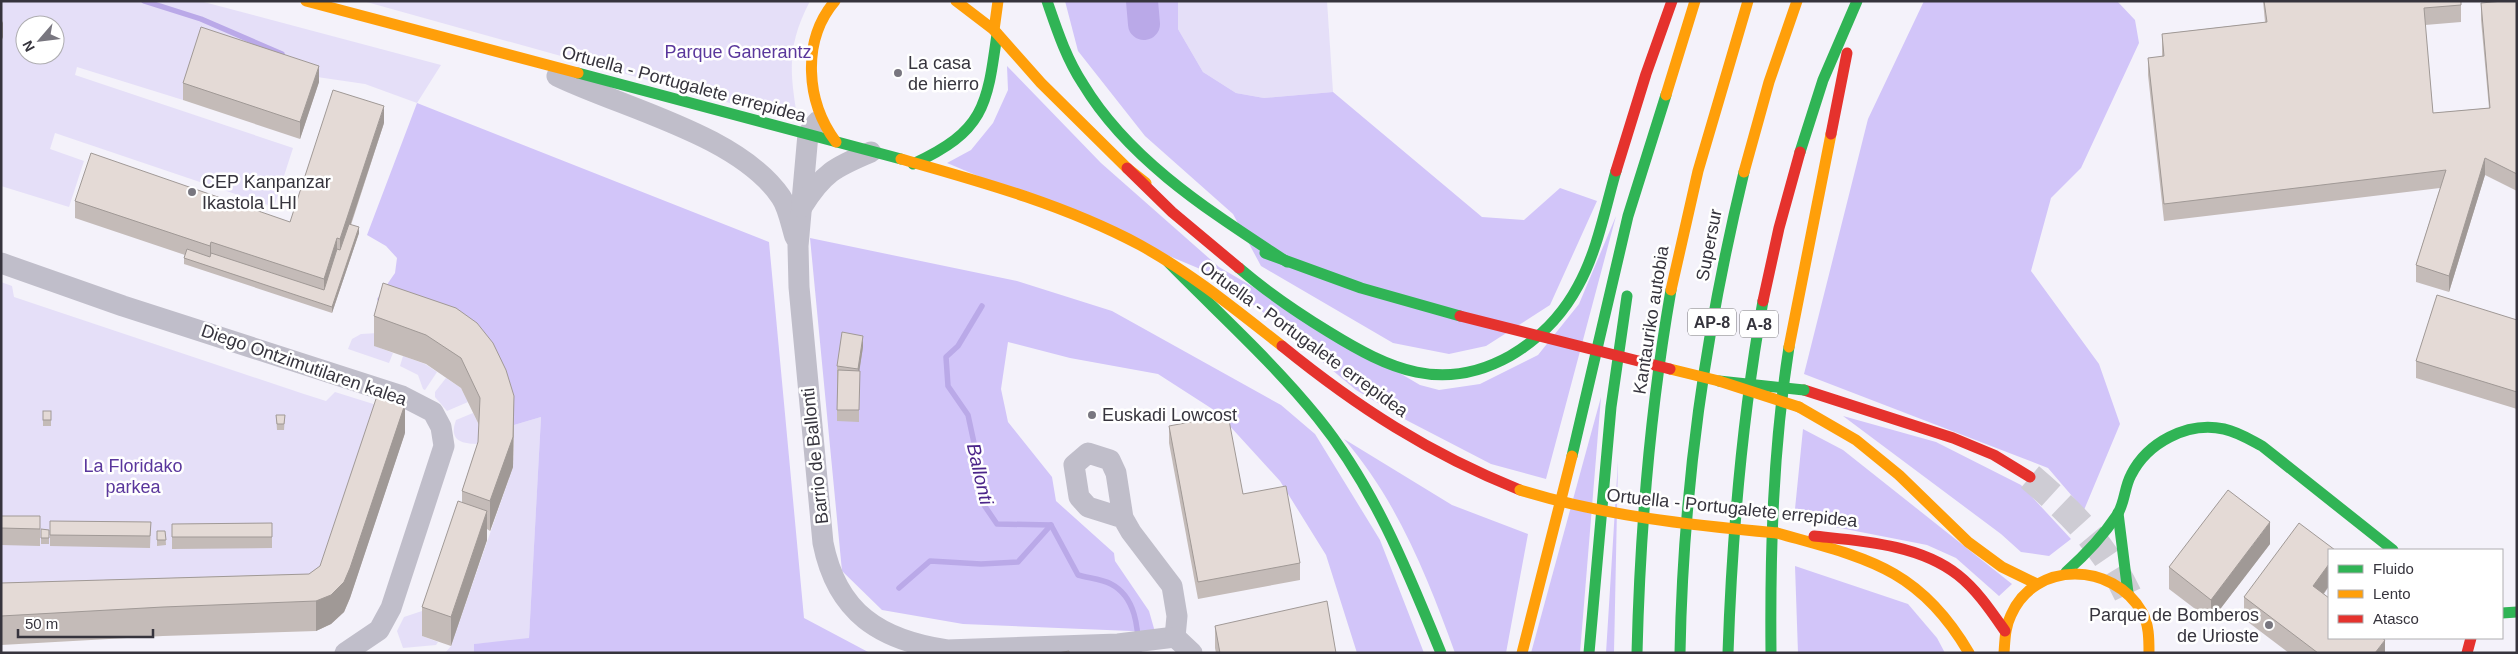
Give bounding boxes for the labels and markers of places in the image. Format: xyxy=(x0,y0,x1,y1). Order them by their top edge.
place label: La casa de hierro xyxy=(908,53,979,94)
marker: La casa de hierro xyxy=(892,67,904,79)
place label: CEP Kanpanzar Ikastola LHI xyxy=(202,172,331,213)
marker: CEP Kanpanzar Ikastola LHI xyxy=(186,186,198,198)
place label: Euskadi Lowcost xyxy=(1102,405,1237,425)
marker: Euskadi Lowcost xyxy=(1086,409,1098,421)
place label: Parque de Bomberos de Urioste xyxy=(2089,605,2259,646)
marker: Parque de Bomberos de Urioste xyxy=(2263,619,2275,631)

